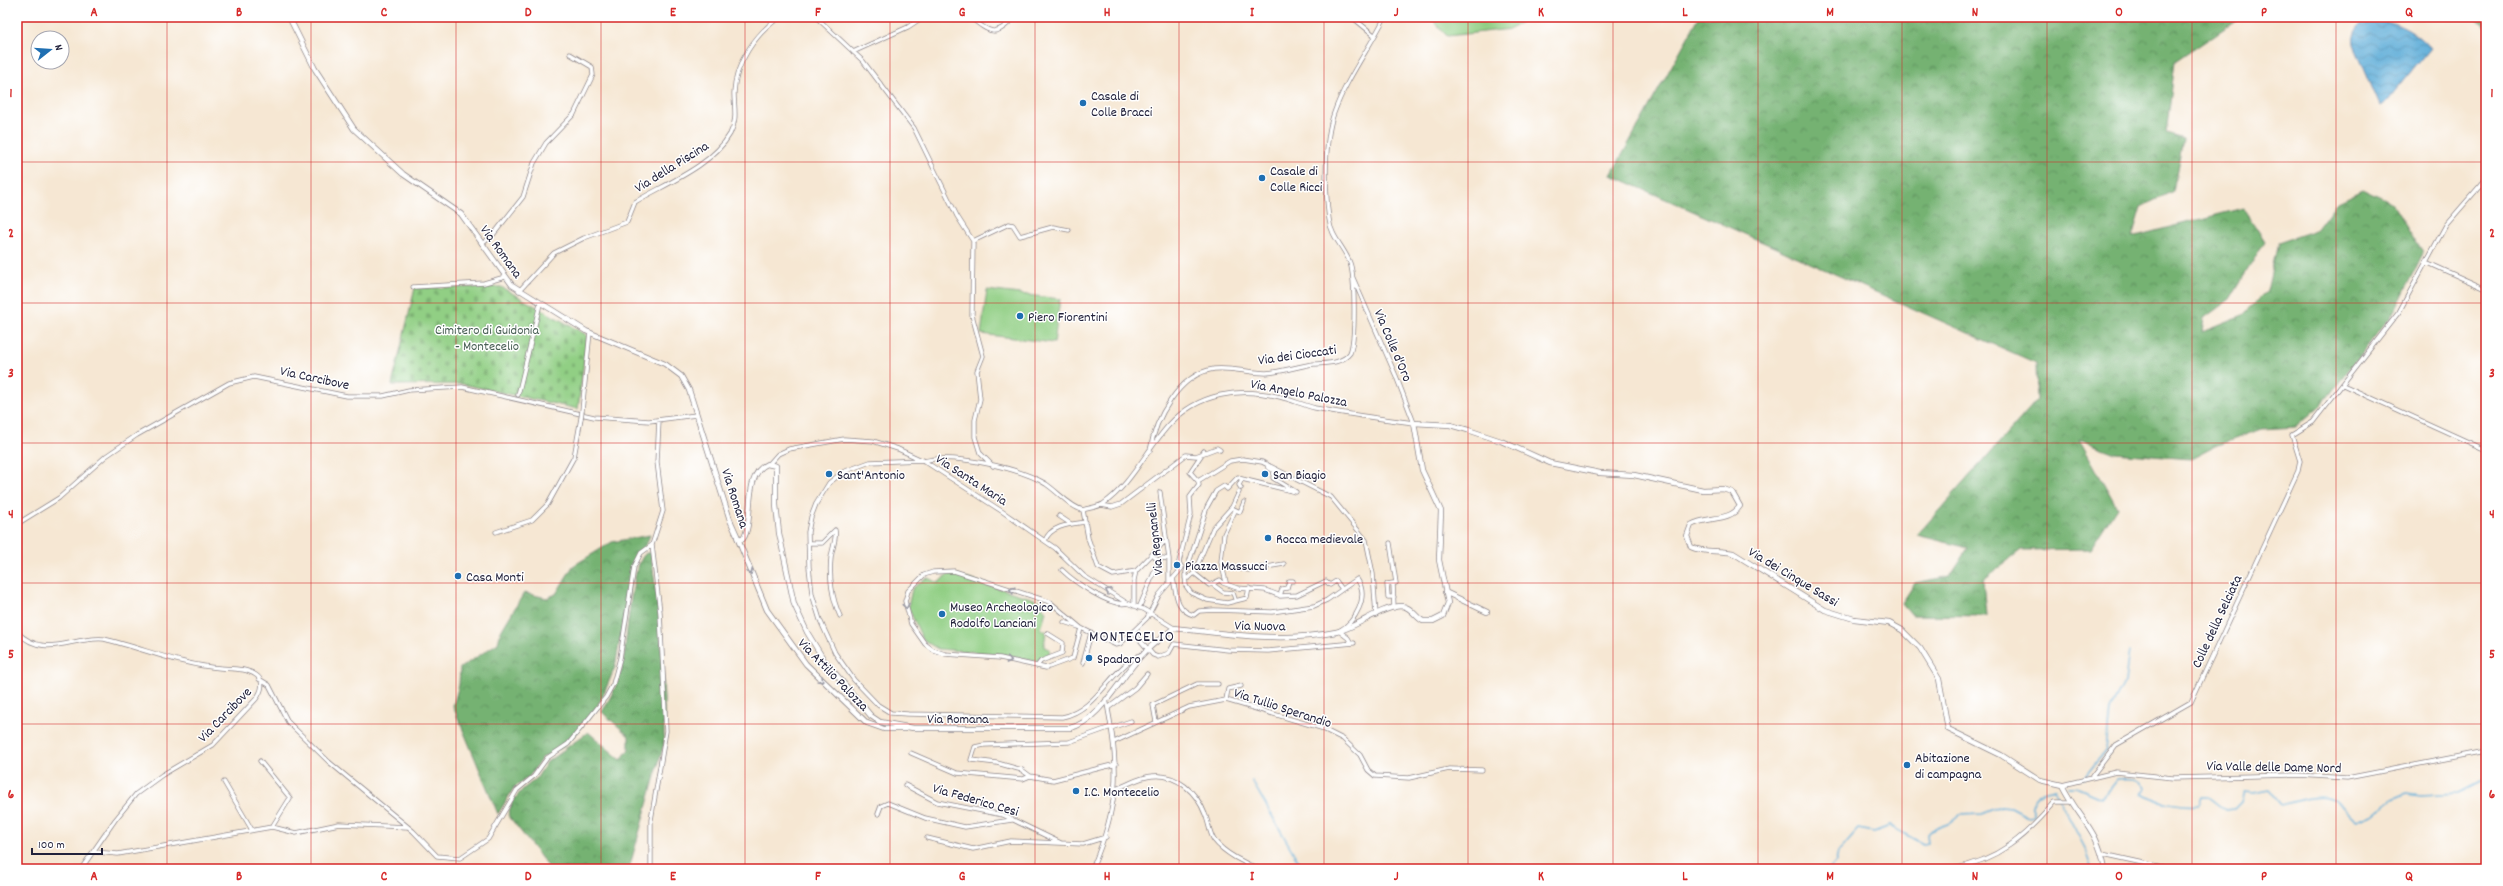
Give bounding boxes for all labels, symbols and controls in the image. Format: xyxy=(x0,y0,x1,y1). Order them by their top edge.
text: A xyxy=(90,4,98,23)
text: B xyxy=(236,4,242,23)
text: C xyxy=(381,4,388,23)
text: D xyxy=(525,4,532,23)
text: E xyxy=(670,4,677,23)
text: F xyxy=(815,4,821,23)
text: G xyxy=(959,4,966,23)
text: H xyxy=(1104,4,1111,23)
text: I xyxy=(1250,4,1255,23)
text: J xyxy=(1394,4,1399,23)
text: K xyxy=(1538,4,1544,23)
text: L xyxy=(1682,4,1688,23)
text: M xyxy=(1826,4,1834,23)
text: N xyxy=(1972,4,1978,23)
text: O xyxy=(2115,4,2123,23)
text: P xyxy=(2261,4,2267,23)
text: Q xyxy=(2405,4,2413,23)
north arrow xyxy=(30,30,70,70)
text: N xyxy=(49,43,66,53)
text: 1 xyxy=(10,85,13,104)
text: 1 xyxy=(2491,85,2494,104)
place label: Casale di Colle Bracci xyxy=(1091,87,1153,123)
marker: Casale di Colle Bracci xyxy=(1078,98,1088,108)
street label: Via della Piscina xyxy=(631,137,713,199)
place label: Casale di Colle Ricci xyxy=(1270,162,1323,198)
marker: Casale di Colle Ricci xyxy=(1257,173,1267,183)
street label: Via Romana xyxy=(474,221,527,283)
text: 2 xyxy=(8,225,14,244)
text: 2 xyxy=(2489,225,2495,244)
street label: Via Colle d'Oro xyxy=(1368,306,1416,385)
place label: Piero Fiorentini xyxy=(1028,308,1108,328)
marker: Piero Fiorentini xyxy=(1015,311,1025,321)
park label: Cimitero di Guidonia - Montecelio xyxy=(435,321,539,357)
street label: Via dei Cioccati xyxy=(1257,341,1338,371)
street label: Via Carcibove xyxy=(278,362,351,396)
text: 3 xyxy=(8,365,14,384)
text: 3 xyxy=(2489,365,2495,384)
street label: Via Angelo Palozza xyxy=(1249,375,1349,413)
street label: Via Santa Maria xyxy=(931,450,1011,512)
street label: Via Romana xyxy=(715,466,753,531)
place label: Sant'Antonio xyxy=(837,466,905,486)
place label: San Biagio xyxy=(1273,466,1326,486)
marker: Sant'Antonio xyxy=(824,469,834,479)
marker: San Biagio xyxy=(1260,469,1270,479)
street label: Via Regnanelli xyxy=(1142,501,1170,576)
text: 4 xyxy=(8,506,14,525)
text: 4 xyxy=(2489,506,2495,525)
place label: Rocca medievale xyxy=(1276,530,1363,550)
marker: Rocca medievale xyxy=(1263,533,1273,543)
street label: Via dei Cinque Sassi xyxy=(1744,543,1842,613)
place label: Piazza Massucci xyxy=(1185,557,1268,577)
marker: Piazza Massucci xyxy=(1172,560,1182,570)
place label: Casa Monti xyxy=(466,568,524,588)
one-way arrow xyxy=(745,568,753,575)
marker: Casa Monti xyxy=(453,571,463,581)
street label: Colle della Selciata xyxy=(2188,572,2248,672)
one-way arrow xyxy=(1009,586,1016,595)
one-way arrow xyxy=(1105,588,1112,596)
place label: Museo Archeologico Rodolfo Lanciani xyxy=(950,598,1053,634)
one-way arrow xyxy=(901,603,910,609)
marker: Museo Archeologico Rodolfo Lanciani xyxy=(937,609,947,619)
street label: Via Nuova xyxy=(1234,617,1286,637)
district label: MONTECELIO xyxy=(1089,626,1175,649)
street label: Via Attilio Palozza xyxy=(792,634,873,717)
text: 5 xyxy=(8,646,14,665)
text: 5 xyxy=(2489,646,2495,665)
place label: Spadaro xyxy=(1097,650,1141,670)
marker: Spadaro xyxy=(1084,653,1094,663)
one-way arrow xyxy=(1006,655,1012,664)
one-way arrow xyxy=(816,675,824,682)
street label: Via Carcibove xyxy=(194,683,257,748)
street label: Via Tullio Sperandio xyxy=(1231,684,1334,734)
street label: Via Romana xyxy=(927,710,989,730)
place label: Abitazione di campagna xyxy=(1915,749,1982,785)
street label: Via Valle delle Dame Nord xyxy=(2206,757,2342,779)
marker: Abitazione di campagna xyxy=(1902,760,1912,770)
street label: Via Federico Cesi xyxy=(930,779,1021,823)
place label: I.C. Montecelio xyxy=(1084,783,1159,803)
text: 6 xyxy=(8,786,15,805)
marker: I.C. Montecelio xyxy=(1071,786,1081,796)
text: 6 xyxy=(2489,786,2496,805)
scale bar xyxy=(32,830,102,856)
text: 100 m xyxy=(38,837,65,854)
text: A xyxy=(90,868,98,886)
text: B xyxy=(236,868,242,886)
text: C xyxy=(381,868,388,886)
text: D xyxy=(525,868,532,886)
text: E xyxy=(670,868,677,886)
text: F xyxy=(815,868,821,886)
text: G xyxy=(959,868,966,886)
text: H xyxy=(1104,868,1111,886)
text: I xyxy=(1250,868,1255,886)
text: J xyxy=(1394,868,1399,886)
text: K xyxy=(1538,868,1544,886)
text: L xyxy=(1682,868,1688,886)
text: M xyxy=(1826,868,1834,886)
text: N xyxy=(1972,868,1978,886)
text: O xyxy=(2115,868,2123,886)
text: P xyxy=(2261,868,2267,886)
text: Q xyxy=(2405,868,2413,886)

